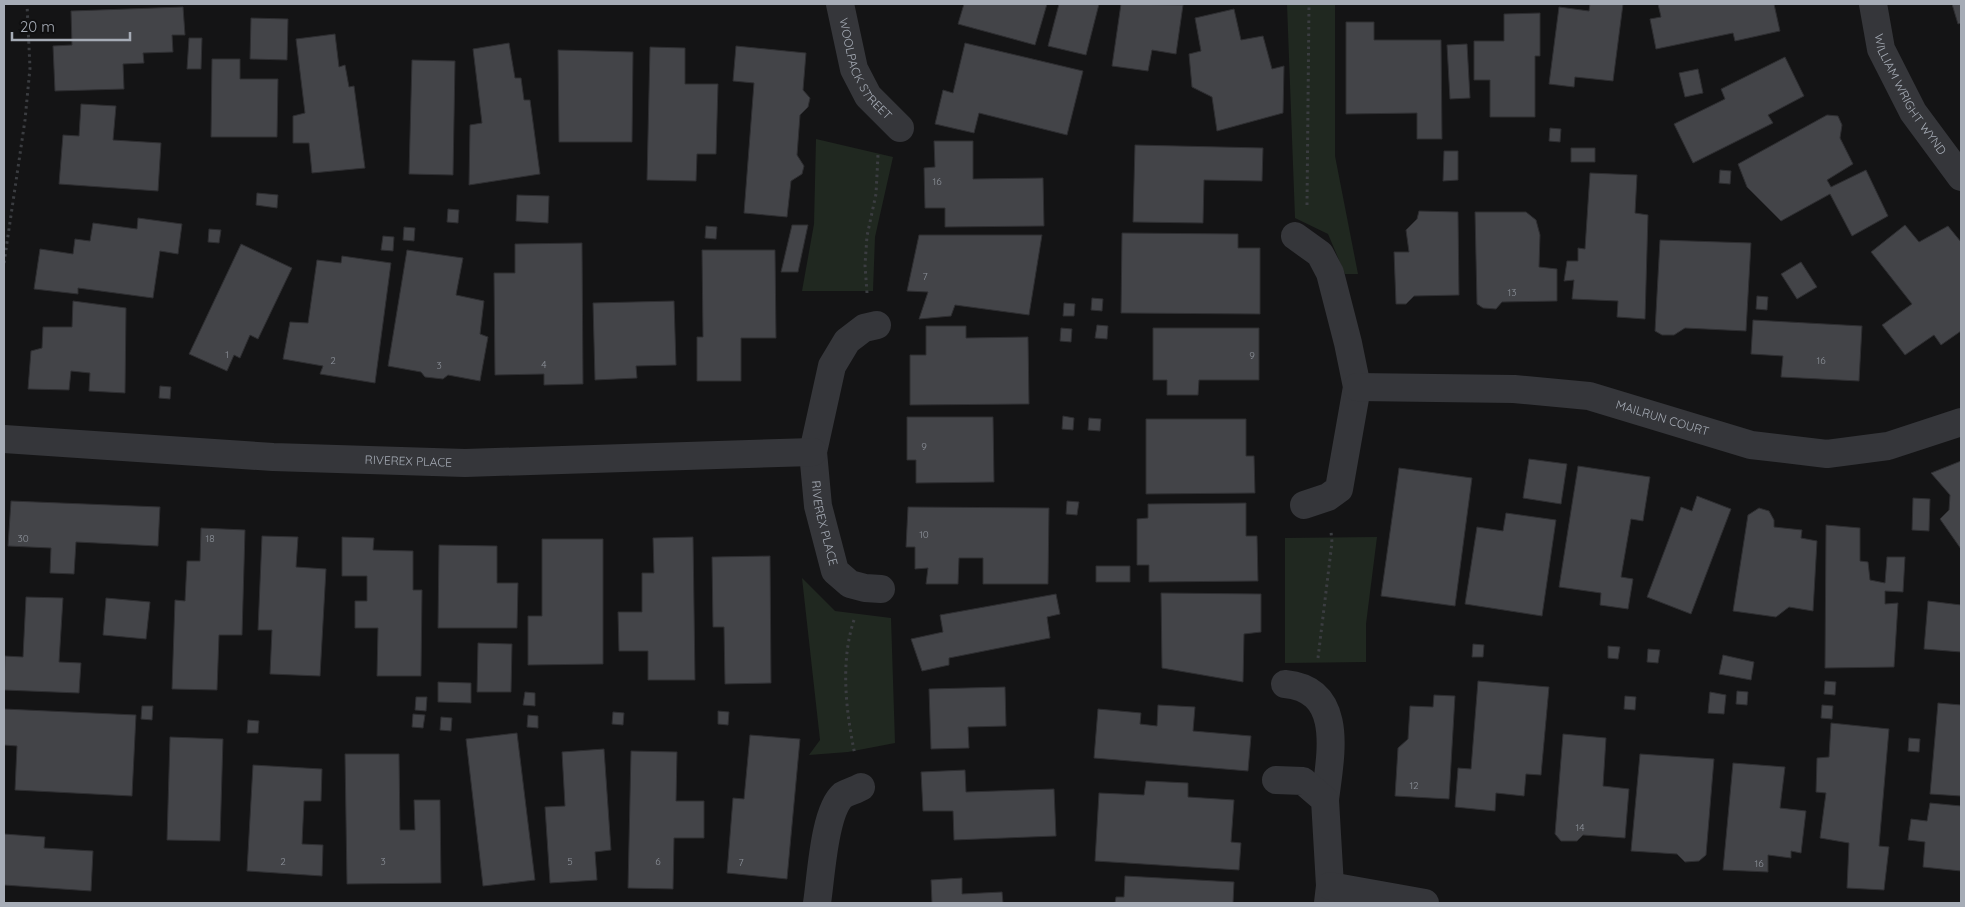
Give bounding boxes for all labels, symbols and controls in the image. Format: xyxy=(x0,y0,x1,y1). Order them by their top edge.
scale bar xyxy=(12,10,130,42)
text: 20 m xyxy=(20,17,55,36)
street label: WOOLPACK STREET xyxy=(836,17,895,123)
street label: WILLIAM WRIGHT WYND xyxy=(1871,32,1950,158)
house number: 16 xyxy=(932,175,942,188)
house number: 7 xyxy=(922,270,928,283)
house number: 13 xyxy=(1508,286,1516,299)
house number: 1 xyxy=(225,348,229,361)
house number: 9 xyxy=(1249,349,1255,362)
house number: 2 xyxy=(330,354,336,367)
house number: 16 xyxy=(1816,354,1826,367)
house number: 4 xyxy=(541,358,547,371)
house number: 3 xyxy=(436,359,442,372)
street label: MAILRUN COURT xyxy=(1614,397,1711,439)
house number: 9 xyxy=(921,440,927,453)
street label: RIVEREX PLACE xyxy=(365,452,452,470)
street label: RIVEREX PLACE xyxy=(809,480,841,567)
house number: 10 xyxy=(919,528,929,541)
house number: 30 xyxy=(17,532,29,545)
house number: 18 xyxy=(205,532,215,545)
house number: 12 xyxy=(1409,779,1419,792)
house number: 14 xyxy=(1576,821,1584,834)
house number: 2 xyxy=(280,855,286,868)
house number: 3 xyxy=(380,855,386,868)
house number: 5 xyxy=(567,855,573,868)
house number: 6 xyxy=(655,855,661,868)
house number: 7 xyxy=(738,856,744,869)
house number: 16 xyxy=(1754,857,1764,870)

